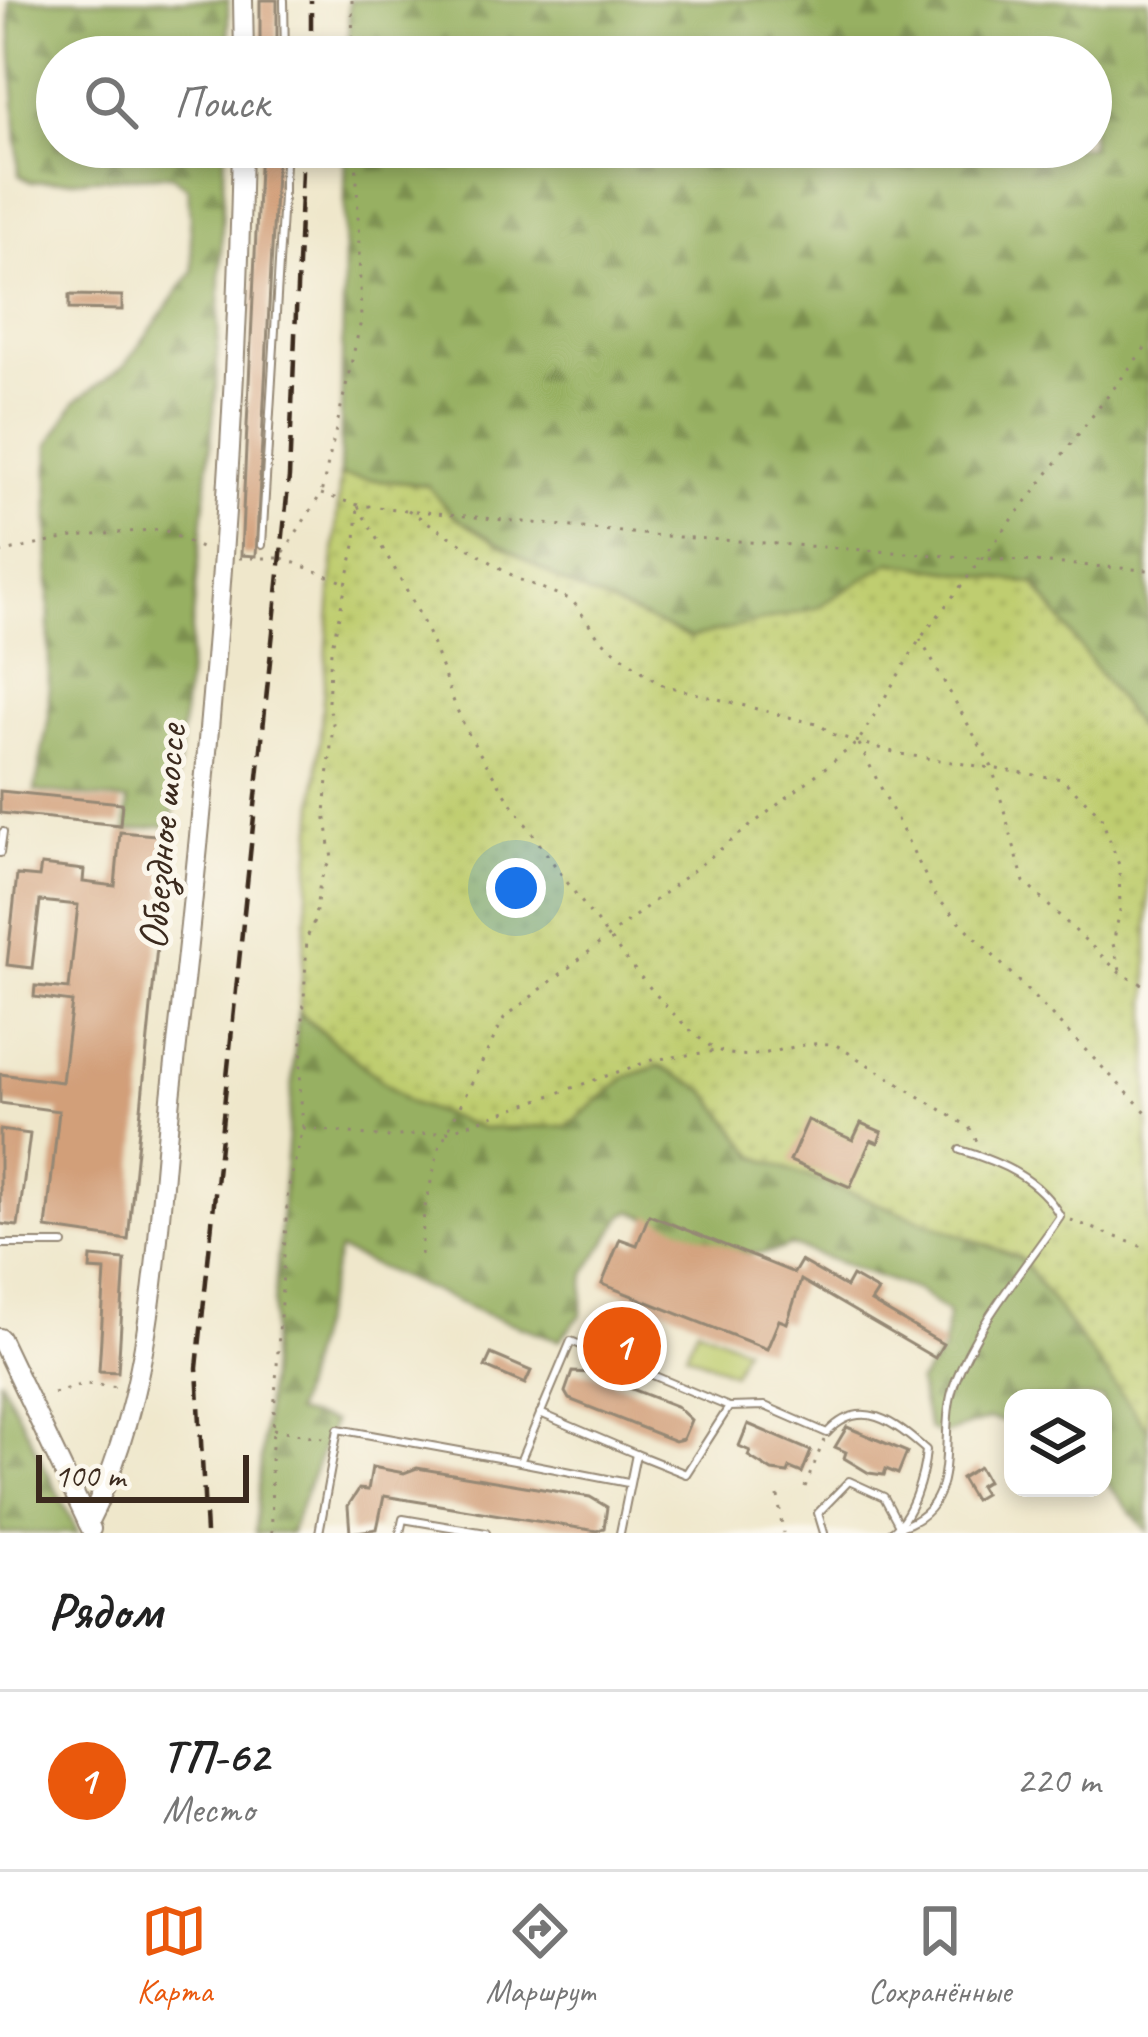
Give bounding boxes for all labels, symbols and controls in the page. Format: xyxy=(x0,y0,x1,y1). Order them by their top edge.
search box xyxy=(36,36,1112,168)
icon: search xyxy=(78,69,144,135)
text: Поиск xyxy=(174,74,269,131)
street label: Объездное шоссе xyxy=(126,720,198,952)
your location xyxy=(486,858,546,918)
pin: 1 xyxy=(583,1301,661,1391)
map controls xyxy=(1004,1389,1112,1497)
button: layers xyxy=(1004,1389,1112,1497)
scale bar xyxy=(36,1449,249,1502)
text: 100 m xyxy=(54,1455,125,1497)
text: Рядом xyxy=(48,1579,162,1643)
text: ТП-62 xyxy=(162,1728,269,1785)
text: 1 xyxy=(78,1756,96,1805)
text: 220 m xyxy=(1016,1756,1100,1805)
text: Место xyxy=(162,1785,254,1834)
tab: Карта xyxy=(137,1898,212,2012)
tab: Маршрут xyxy=(486,1898,595,2012)
tab: Сохранённые xyxy=(868,1898,1011,2012)

